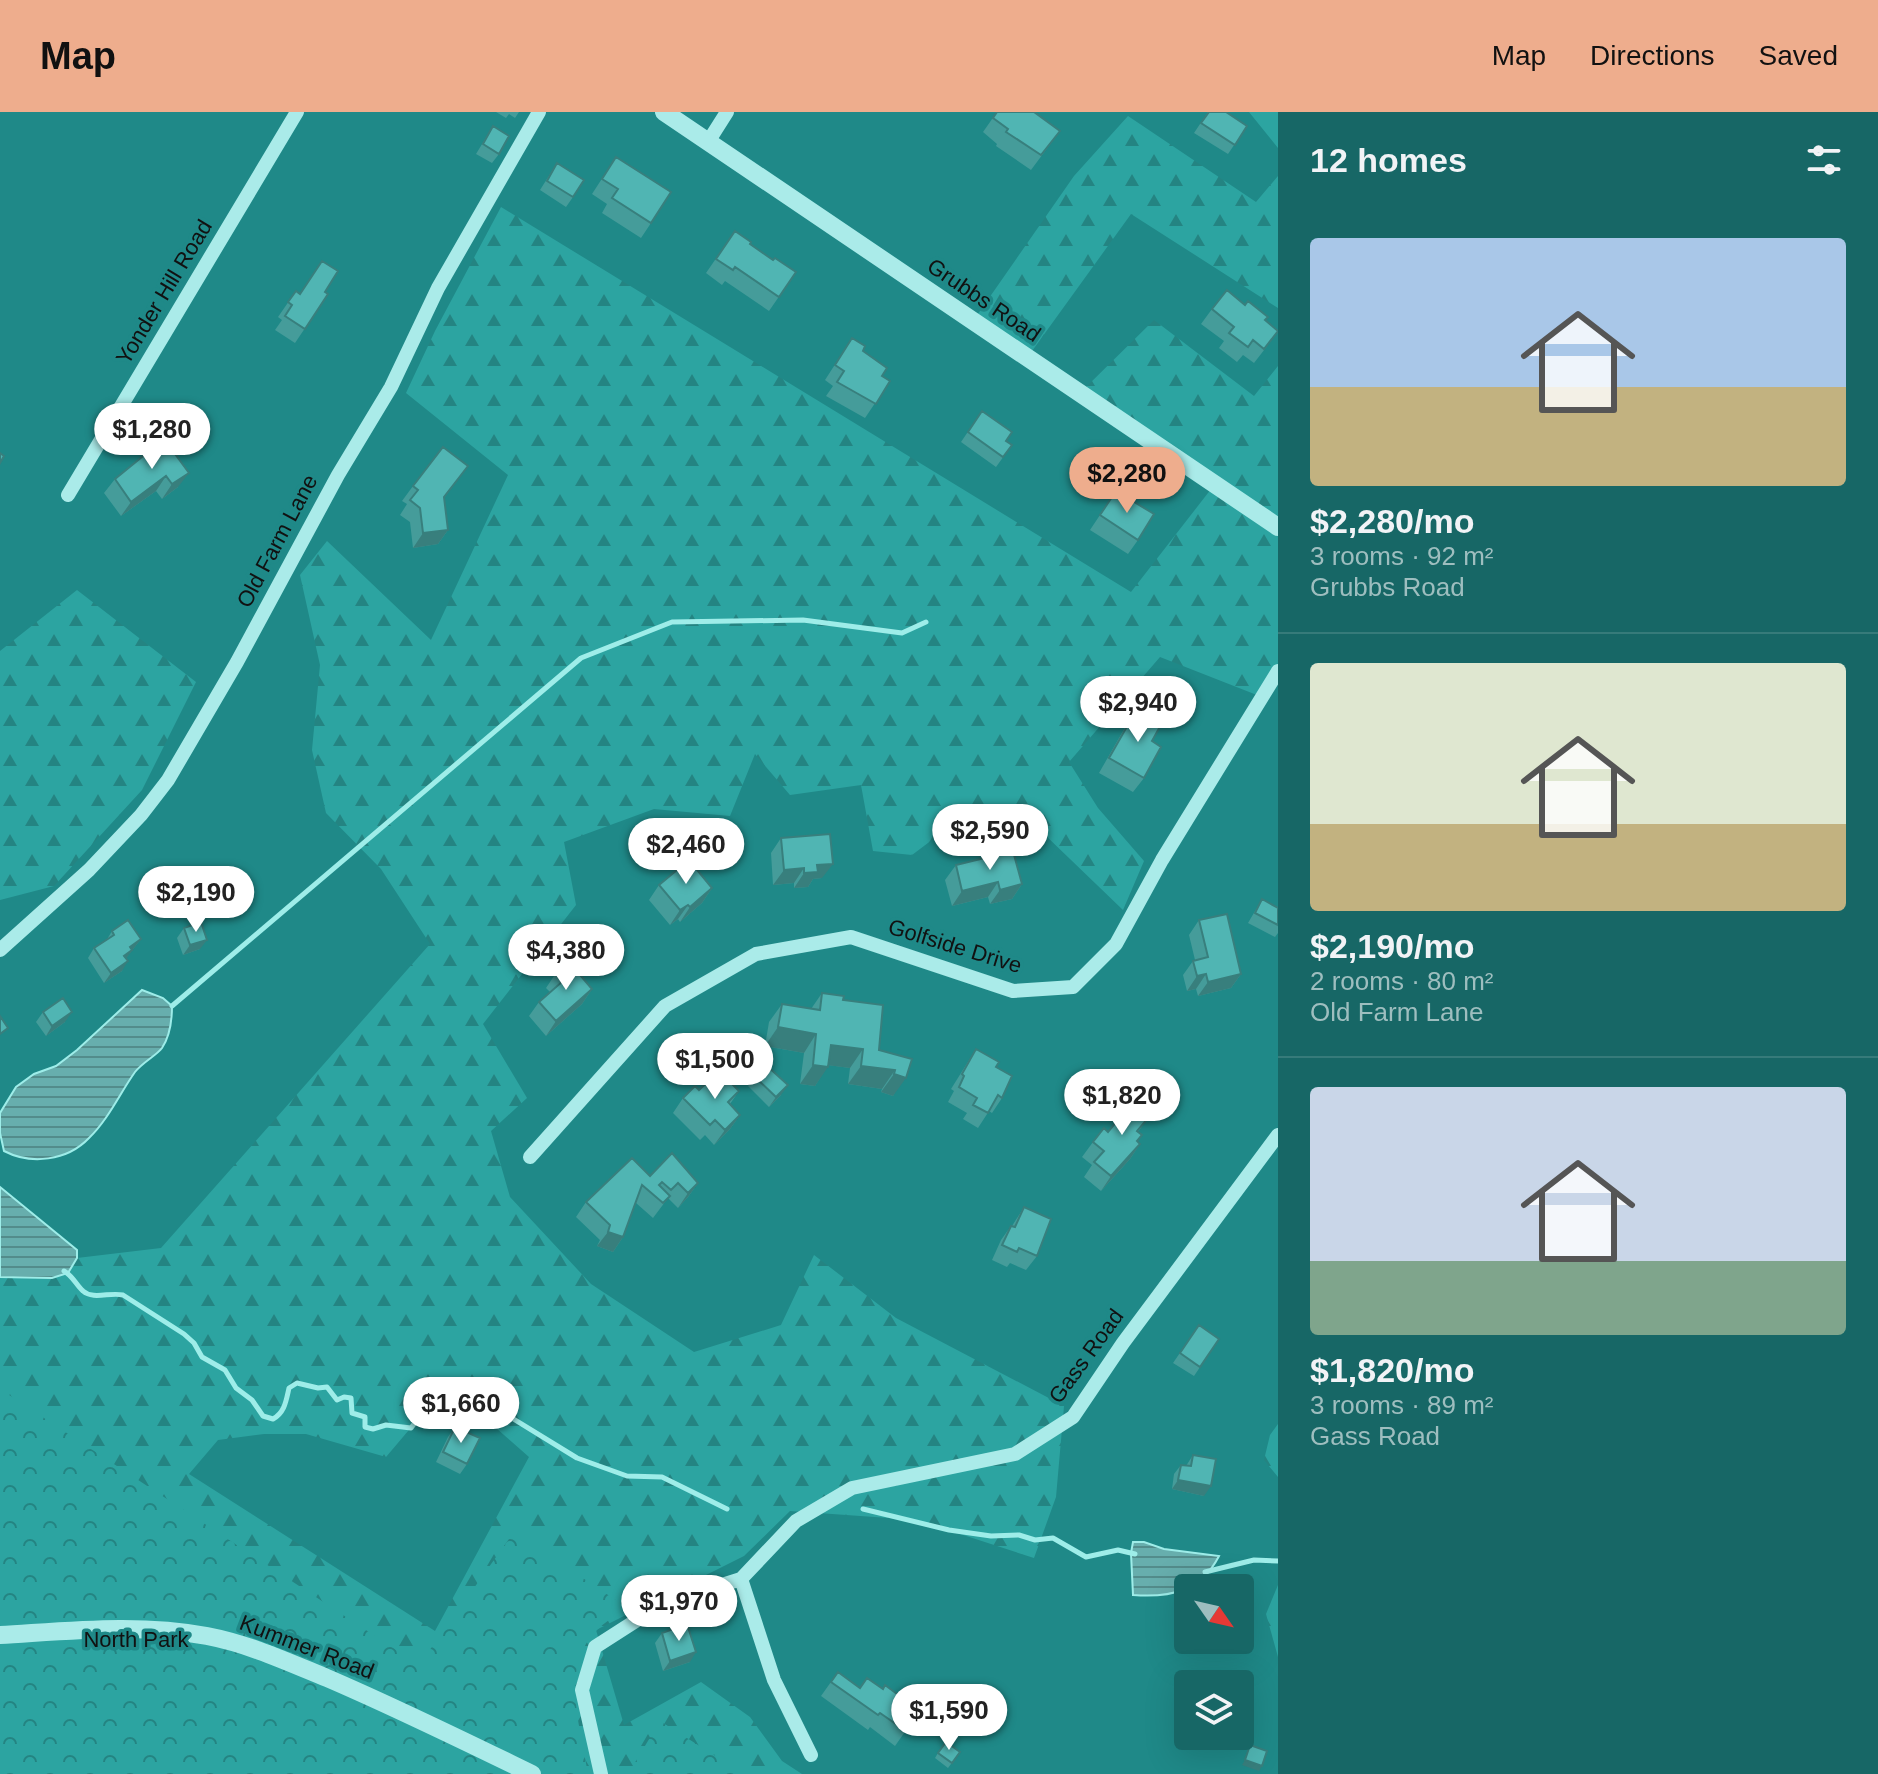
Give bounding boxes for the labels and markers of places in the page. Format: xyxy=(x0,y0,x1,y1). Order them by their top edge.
pin: $1,280 xyxy=(87,403,217,471)
pin: $2,280 xyxy=(1062,447,1192,515)
pin: $2,940 xyxy=(1073,676,1203,744)
pin: $2,590 xyxy=(925,804,1055,872)
pin: $2,460 xyxy=(621,818,751,886)
pin: $2,190 xyxy=(131,866,261,934)
pin: $4,380 xyxy=(501,924,631,992)
pin: $1,500 xyxy=(650,1033,780,1101)
pin: $1,820 xyxy=(1057,1069,1187,1137)
pin: $1,660 xyxy=(396,1377,526,1445)
pin: $1,970 xyxy=(614,1575,744,1643)
pin: $1,590 xyxy=(884,1684,1014,1752)

